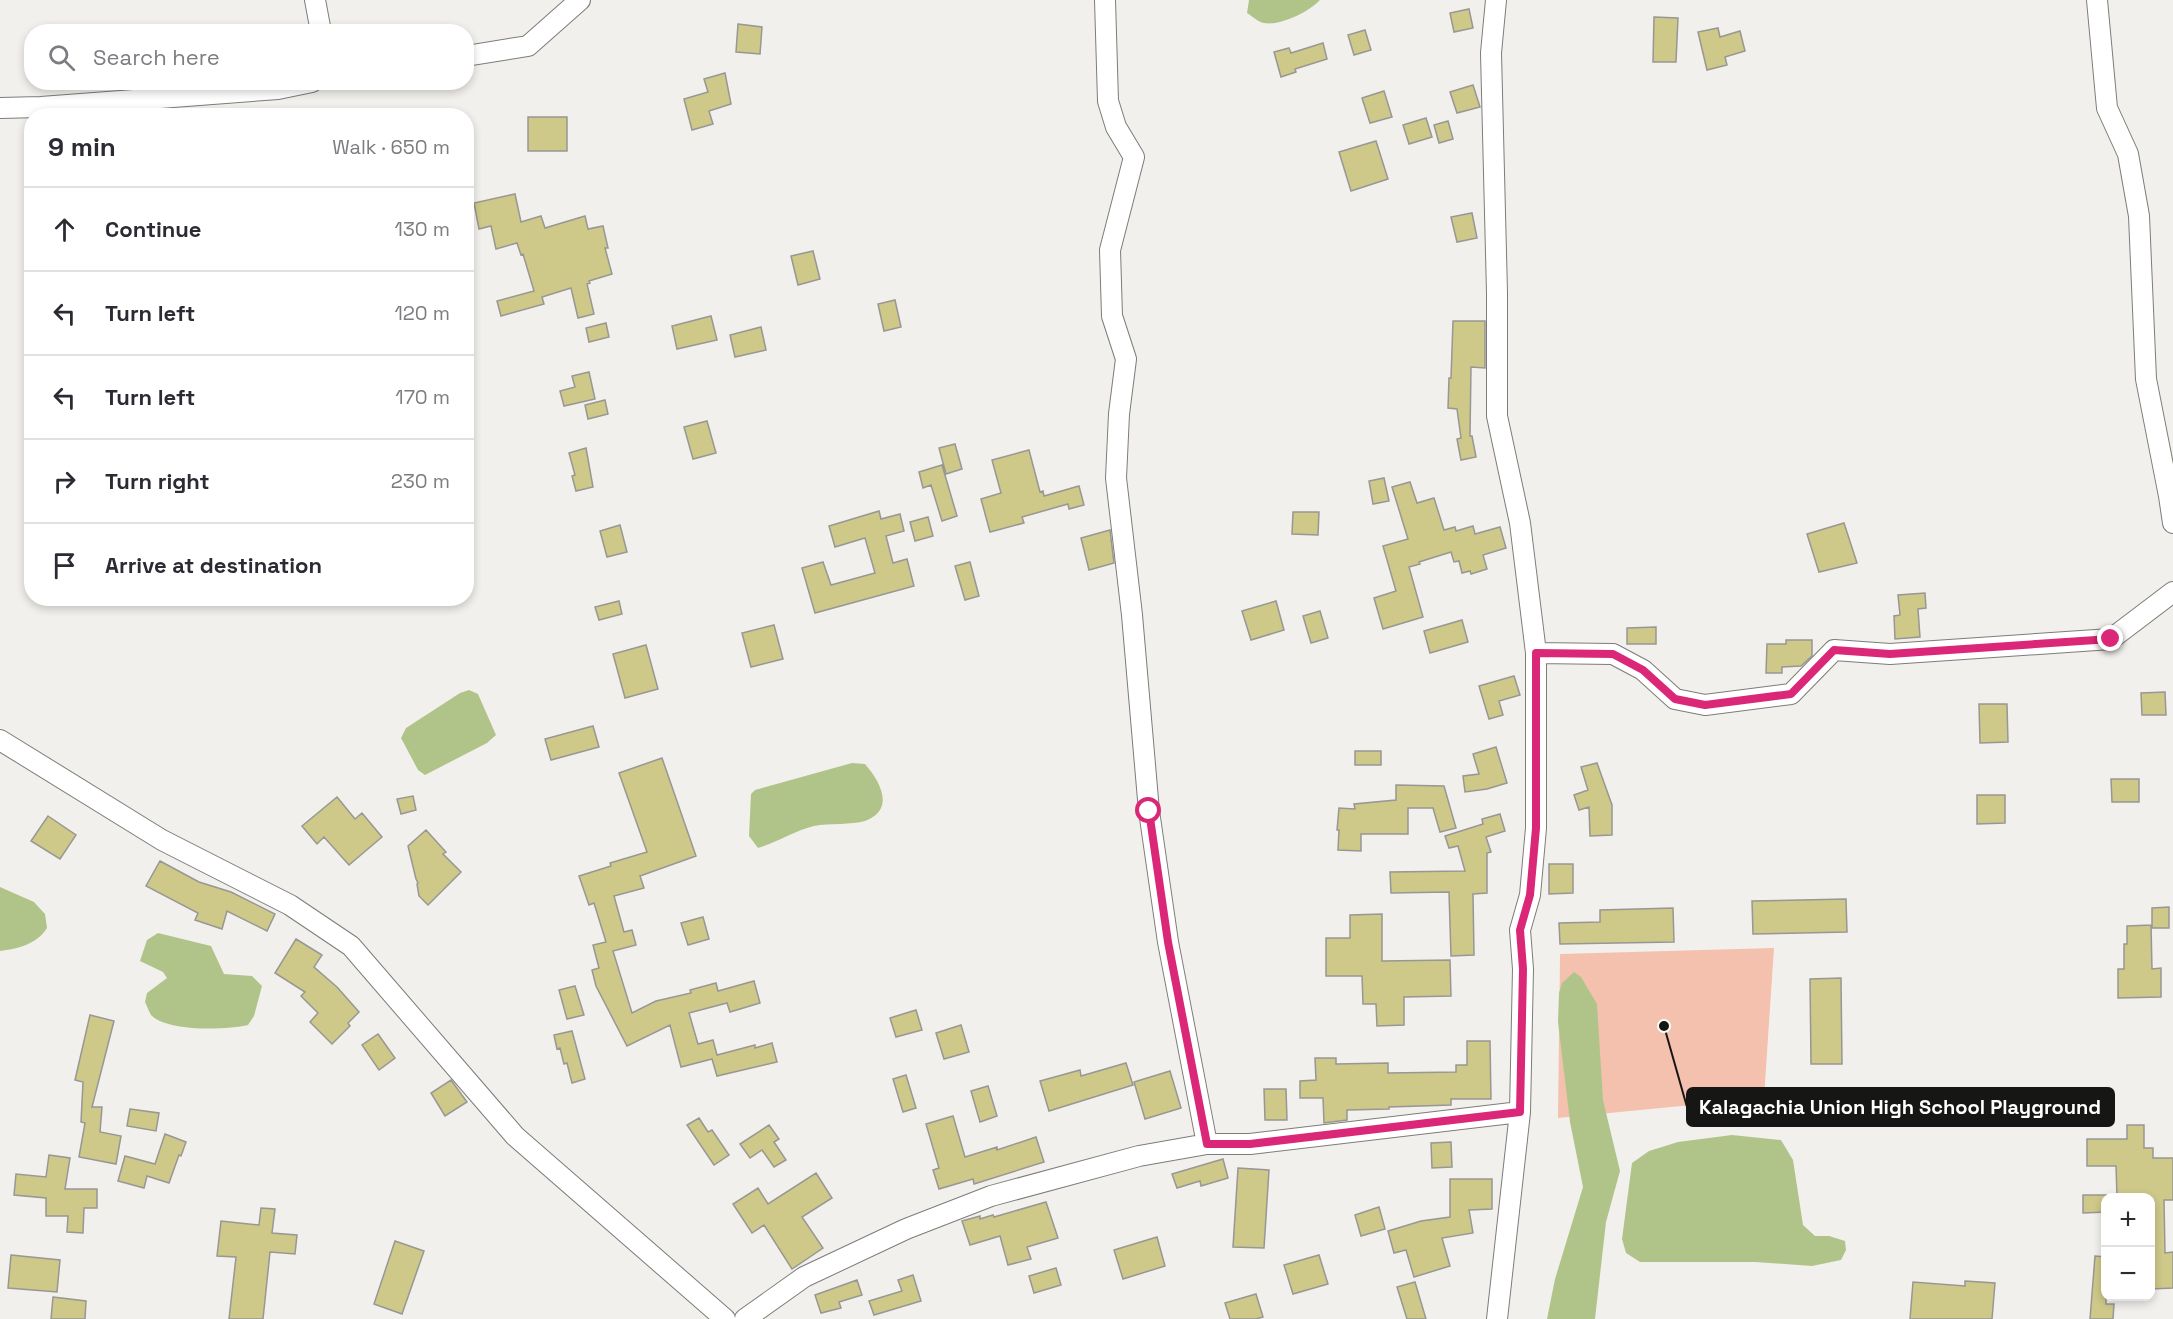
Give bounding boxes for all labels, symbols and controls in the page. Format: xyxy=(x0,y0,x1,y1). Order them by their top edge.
search box xyxy=(24,24,474,90)
icon: search xyxy=(45,41,78,74)
text: Search here xyxy=(93,43,220,71)
text: 9 min xyxy=(48,130,116,164)
text: Walk · 650 m xyxy=(332,134,450,160)
icon: ahead xyxy=(48,213,81,246)
text: Continue xyxy=(105,215,201,243)
text: 130 m xyxy=(394,216,450,242)
icon: left xyxy=(48,297,81,330)
text: Turn left xyxy=(105,299,195,327)
text: 120 m xyxy=(394,300,450,326)
icon: left xyxy=(48,381,81,414)
text: Turn left xyxy=(105,383,195,411)
text: 170 m xyxy=(395,384,450,410)
icon: right xyxy=(48,465,81,498)
text: Turn right xyxy=(105,467,210,495)
text: 230 m xyxy=(391,468,450,494)
icon: arrive xyxy=(48,549,81,582)
text: Arrive at destination xyxy=(105,551,322,579)
route end xyxy=(2097,625,2123,651)
route start xyxy=(1135,797,1161,823)
callout: Kalagachia Union High School Playground xyxy=(1687,1088,2114,1126)
text: Kalagachia Union High School Playground xyxy=(1699,1094,2101,1120)
map controls xyxy=(2101,1193,2155,1301)
button: + xyxy=(2101,1193,2155,1247)
button: − xyxy=(2101,1247,2155,1301)

